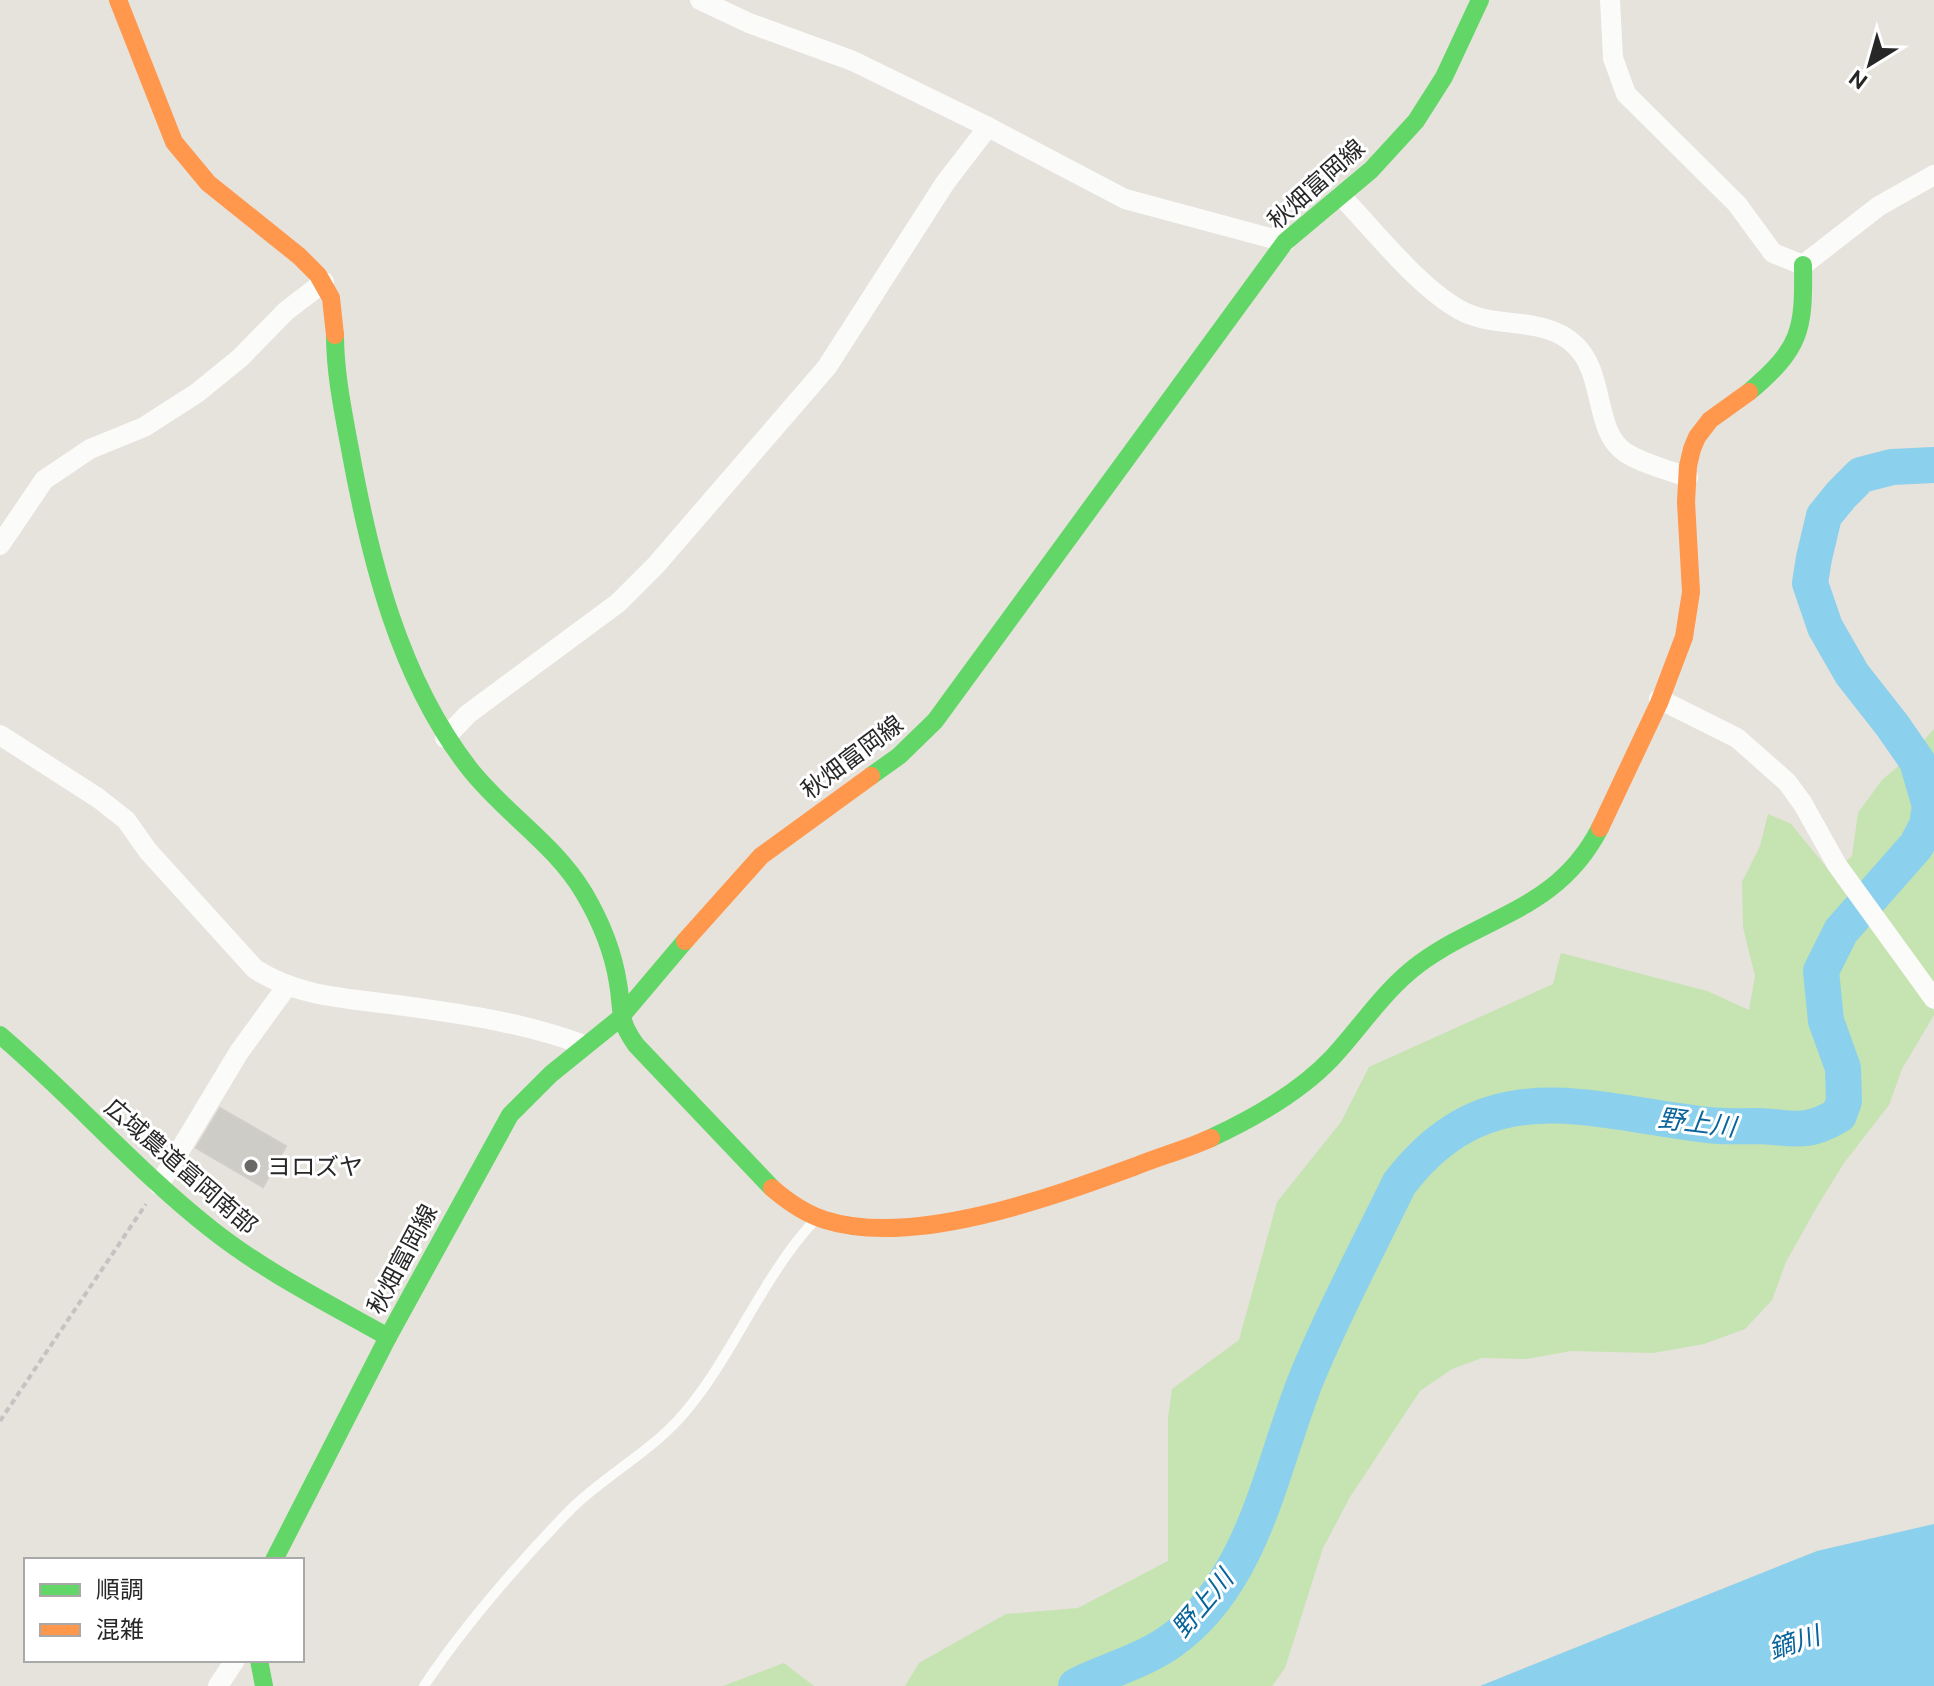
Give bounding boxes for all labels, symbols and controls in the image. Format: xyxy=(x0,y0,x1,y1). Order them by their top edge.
north arrow xyxy=(1830,24,1910,104)
text: N xyxy=(1844,65,1872,95)
street label: 秋畑富岡線 xyxy=(1262,134,1370,234)
street label: 秋畑富岡線 xyxy=(796,710,908,804)
street label: 広域農道富岡南部 xyxy=(100,1093,262,1239)
water label: 野上川 xyxy=(1657,1103,1740,1142)
place label: ヨロズヤ xyxy=(267,1153,363,1180)
marker: ヨロズヤ xyxy=(242,1157,260,1175)
street label: 秋畑富岡線 xyxy=(362,1200,442,1318)
legend xyxy=(24,1558,304,1662)
water label: 野上川 xyxy=(1166,1562,1240,1642)
text: 順調 xyxy=(96,1576,144,1603)
text: 混雑 xyxy=(96,1616,144,1643)
water label: 鏑川 xyxy=(1765,1619,1826,1664)

